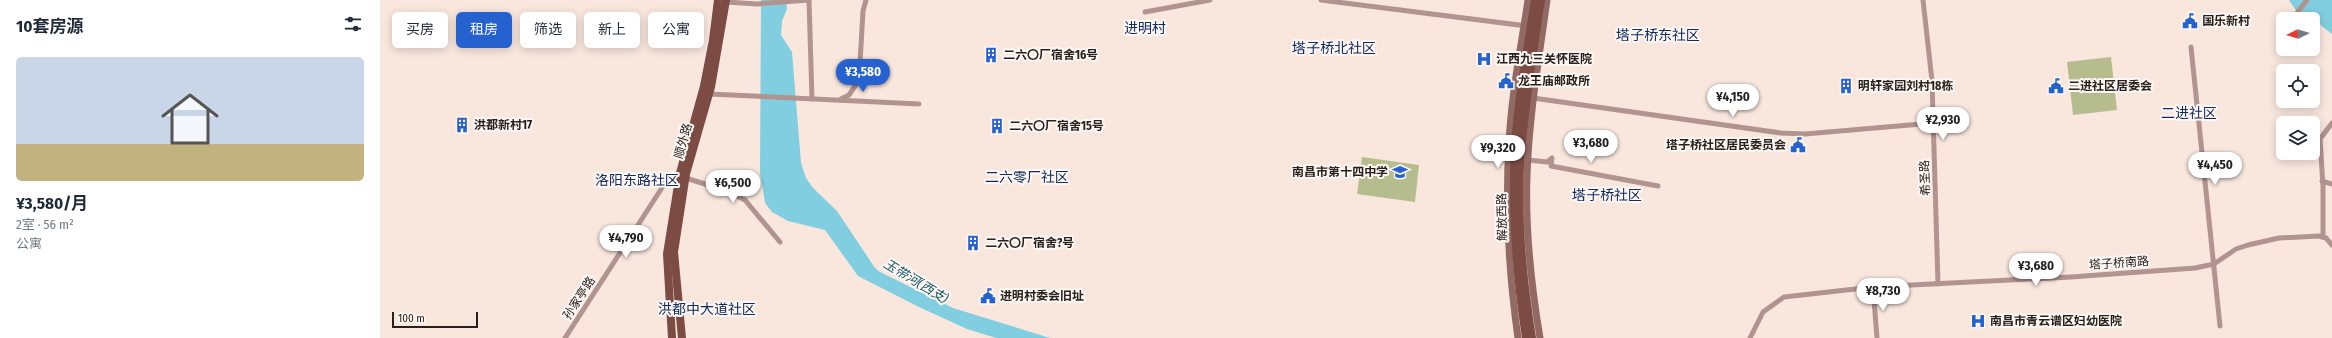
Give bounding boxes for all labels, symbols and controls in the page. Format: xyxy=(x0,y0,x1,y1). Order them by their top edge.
chip: 买房 xyxy=(392,12,448,48)
chip: 租房 xyxy=(456,12,512,48)
chip: 筛选 xyxy=(520,12,576,48)
chip: 新上 xyxy=(584,12,640,48)
chip: 公寓 xyxy=(648,12,704,48)
public building icon: 国乐新村 xyxy=(2181,12,2199,30)
north arrow xyxy=(2276,12,2320,56)
map controls xyxy=(2276,12,2320,160)
icon: filters xyxy=(342,13,364,35)
place label: 国乐新村 xyxy=(2202,14,2250,28)
text: 10套房源 xyxy=(16,16,83,37)
district label: 进明村 xyxy=(1124,20,1166,37)
district label: 塔子桥东社区 xyxy=(1616,27,1700,44)
district label: 塔子桥北社区 xyxy=(1292,40,1376,57)
building icon: 二六〇厂宿舍16号 xyxy=(982,46,1000,64)
place label: 二六〇厂宿舍16号 xyxy=(1003,48,1098,62)
hospital icon: 江西九三关怀医院 xyxy=(1475,50,1493,68)
place label: 江西九三关怀医院 xyxy=(1496,52,1592,66)
pin: ¥3,580 xyxy=(830,59,896,93)
text: ¥3,580 xyxy=(845,64,881,79)
button: locate xyxy=(2276,64,2320,108)
public building icon: 龙王庙邮政所 xyxy=(1497,72,1515,90)
place label: 龙王庙邮政所 xyxy=(1518,74,1590,88)
building icon: 明轩家园刘村18栋 xyxy=(1837,77,1855,95)
public building icon: 二进社区居委会 xyxy=(2047,77,2065,95)
place label: 明轩家园刘村18栋 xyxy=(1858,79,1953,93)
place label: 二进社区居委会 xyxy=(2068,79,2152,93)
icon: home xyxy=(154,83,226,155)
pin: ¥4,150 xyxy=(1700,84,1766,118)
text: ¥4,150 xyxy=(1716,89,1750,104)
district label: 二进社区 xyxy=(2161,105,2217,122)
pin: ¥2,930 xyxy=(1910,107,1976,141)
text: ¥2,930 xyxy=(1926,112,1960,127)
building icon: 洪都新村17 xyxy=(453,116,471,134)
button: layers xyxy=(2276,116,2320,160)
building icon: 二六〇厂宿舍15号 xyxy=(988,117,1006,135)
place label: 洪都新村17 xyxy=(474,118,532,132)
place label: 二六〇厂宿舍15号 xyxy=(1009,119,1104,133)
street label: 顺外路 xyxy=(671,122,695,160)
pin: ¥3,680 xyxy=(1558,130,1624,164)
pin: ¥9,320 xyxy=(1465,135,1531,169)
text: ¥3,680 xyxy=(1573,135,1609,150)
public building icon: 塔子桥社区居民委员会 xyxy=(1789,136,1807,154)
place label: 塔子桥社区居民委员会 xyxy=(1666,138,1786,152)
text: ¥9,320 xyxy=(1480,140,1516,155)
pin: ¥4,450 xyxy=(2182,152,2248,186)
text: ¥4,450 xyxy=(2197,157,2233,172)
street label: 希圣路 xyxy=(1917,160,1933,196)
school or university icon: 南昌市第十四中学 xyxy=(1391,163,1409,181)
place label: 南昌市第十四中学 xyxy=(1292,165,1388,179)
district label: 二六零厂社区 xyxy=(985,169,1069,186)
pin: ¥6,500 xyxy=(700,170,766,204)
district label: 洛阳东路社区 xyxy=(595,172,679,189)
text: ¥6,500 xyxy=(715,175,751,190)
district label: 塔子桥社区 xyxy=(1572,187,1642,204)
text: ¥3,580/月 xyxy=(16,193,88,214)
street label: 解放西路 xyxy=(1495,193,1509,241)
text: 2室 · 56 m² xyxy=(16,217,74,232)
pin: ¥4,790 xyxy=(593,225,659,259)
text: ¥4,790 xyxy=(608,230,644,245)
building icon: 二六〇厂宿舍?号 xyxy=(964,234,982,252)
text: 公寓 xyxy=(16,236,42,251)
place label: 二六〇厂宿舍?号 xyxy=(985,236,1074,250)
pin: ¥3,680 xyxy=(2003,253,2069,287)
street label: 塔子桥南路 xyxy=(2089,254,2149,272)
water label: 玉带河(西支) xyxy=(881,256,951,306)
text: ¥3,680 xyxy=(2018,258,2054,273)
street label: 孙家亭路 xyxy=(560,274,598,322)
pin: ¥8,730 xyxy=(1850,278,1916,312)
text: ¥8,730 xyxy=(1865,283,1901,298)
public building icon: 进明村委会旧址 xyxy=(979,287,997,305)
place label: 进明村委会旧址 xyxy=(1000,289,1084,303)
district label: 洪都中大道社区 xyxy=(658,301,756,318)
scale bar xyxy=(392,310,478,329)
text: 100 m xyxy=(398,312,425,325)
hospital icon: 南昌市青云谱区妇幼医院 xyxy=(1969,312,1987,330)
place label: 南昌市青云谱区妇幼医院 xyxy=(1990,314,2122,328)

